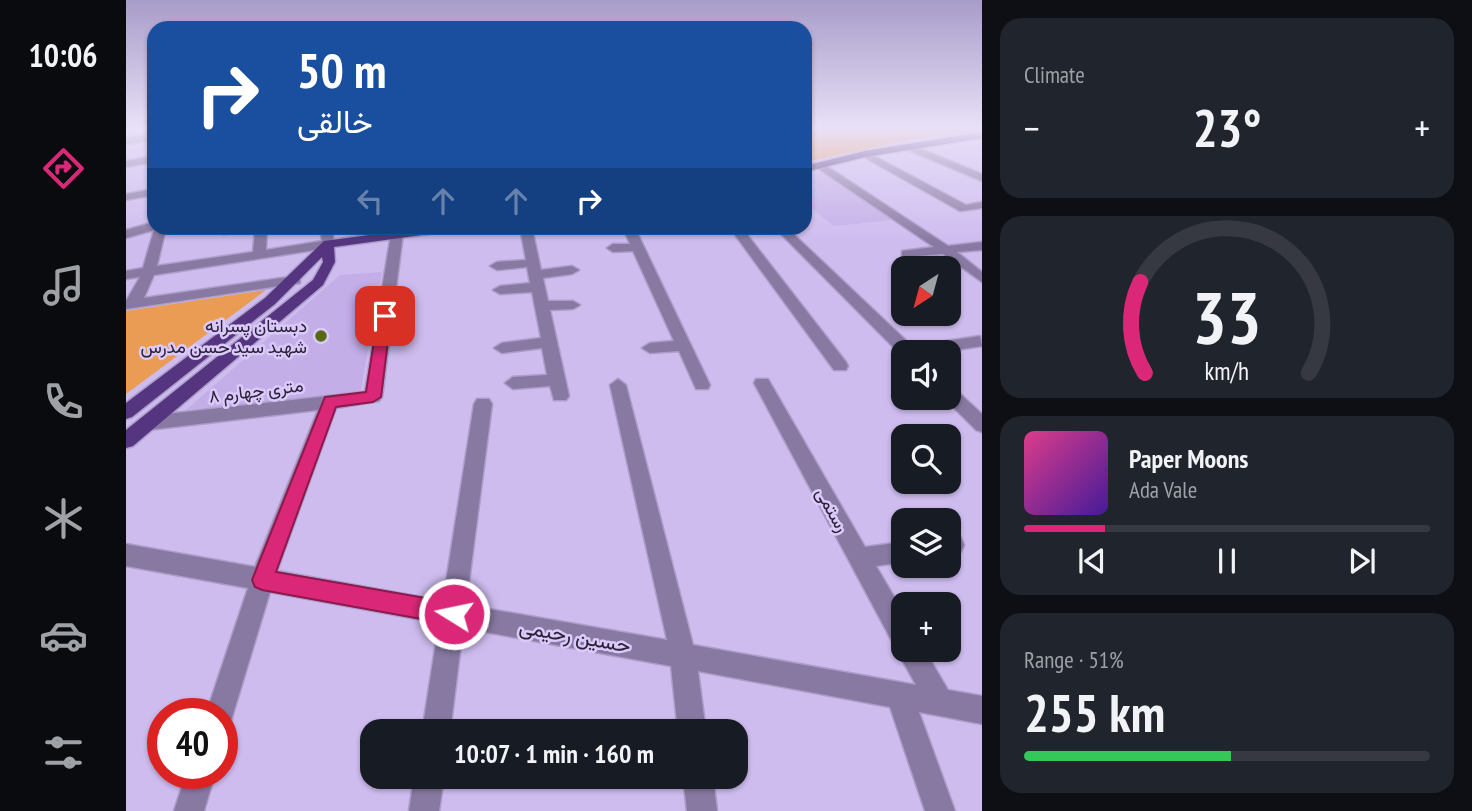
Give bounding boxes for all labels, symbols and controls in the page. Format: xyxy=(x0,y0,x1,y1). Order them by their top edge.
text: 10:06 xyxy=(28,34,98,76)
text: 50 m xyxy=(297,38,386,102)
icon: right xyxy=(182,49,273,140)
text: Climate xyxy=(1024,60,1085,89)
text: 23° xyxy=(1193,94,1261,161)
text: خالقی xyxy=(297,100,373,142)
text: − xyxy=(1024,103,1040,152)
text: + xyxy=(1414,103,1430,152)
icon: directions xyxy=(39,144,88,193)
icon: left xyxy=(351,182,389,220)
icon: ahead xyxy=(424,182,462,220)
icon: ahead xyxy=(497,182,535,220)
icon: right xyxy=(570,182,608,220)
north arrow xyxy=(891,256,961,326)
map controls xyxy=(891,256,961,662)
icon: music xyxy=(39,261,88,310)
text: 33 xyxy=(1192,269,1262,363)
pin xyxy=(355,286,415,346)
icon: arrive xyxy=(366,297,404,335)
place label: دبستان پسرانه شهید سید حسن مدرس xyxy=(141,314,307,358)
marker: دبستان پسرانه شهید سید حسن مدرس xyxy=(313,328,329,344)
button: sound xyxy=(891,340,961,410)
text: km/h xyxy=(1205,354,1249,386)
street label: ۸ متری چهارم xyxy=(207,373,305,409)
icon: phone xyxy=(39,377,88,426)
button: search xyxy=(891,424,961,494)
text: Paper Moons xyxy=(1129,442,1248,475)
text: Ada Vale xyxy=(1129,475,1197,504)
street label: رستمی xyxy=(811,483,854,536)
icon: climate xyxy=(39,494,88,543)
button: layers xyxy=(891,508,961,578)
icon: previous xyxy=(1073,542,1111,580)
icon: pause xyxy=(1208,542,1246,580)
icon: next xyxy=(1343,542,1381,580)
position arrow xyxy=(417,577,491,651)
button: + xyxy=(891,592,961,662)
icon: car xyxy=(39,611,88,660)
street label: حسین رحیمی xyxy=(517,612,633,659)
text: Range · 51% xyxy=(1024,645,1124,674)
text: 255 km xyxy=(1024,679,1165,746)
speed limit sign: 40 xyxy=(147,698,238,789)
icon: filters xyxy=(39,728,88,777)
text: 10:07 · 1 min · 160 m xyxy=(454,737,654,770)

